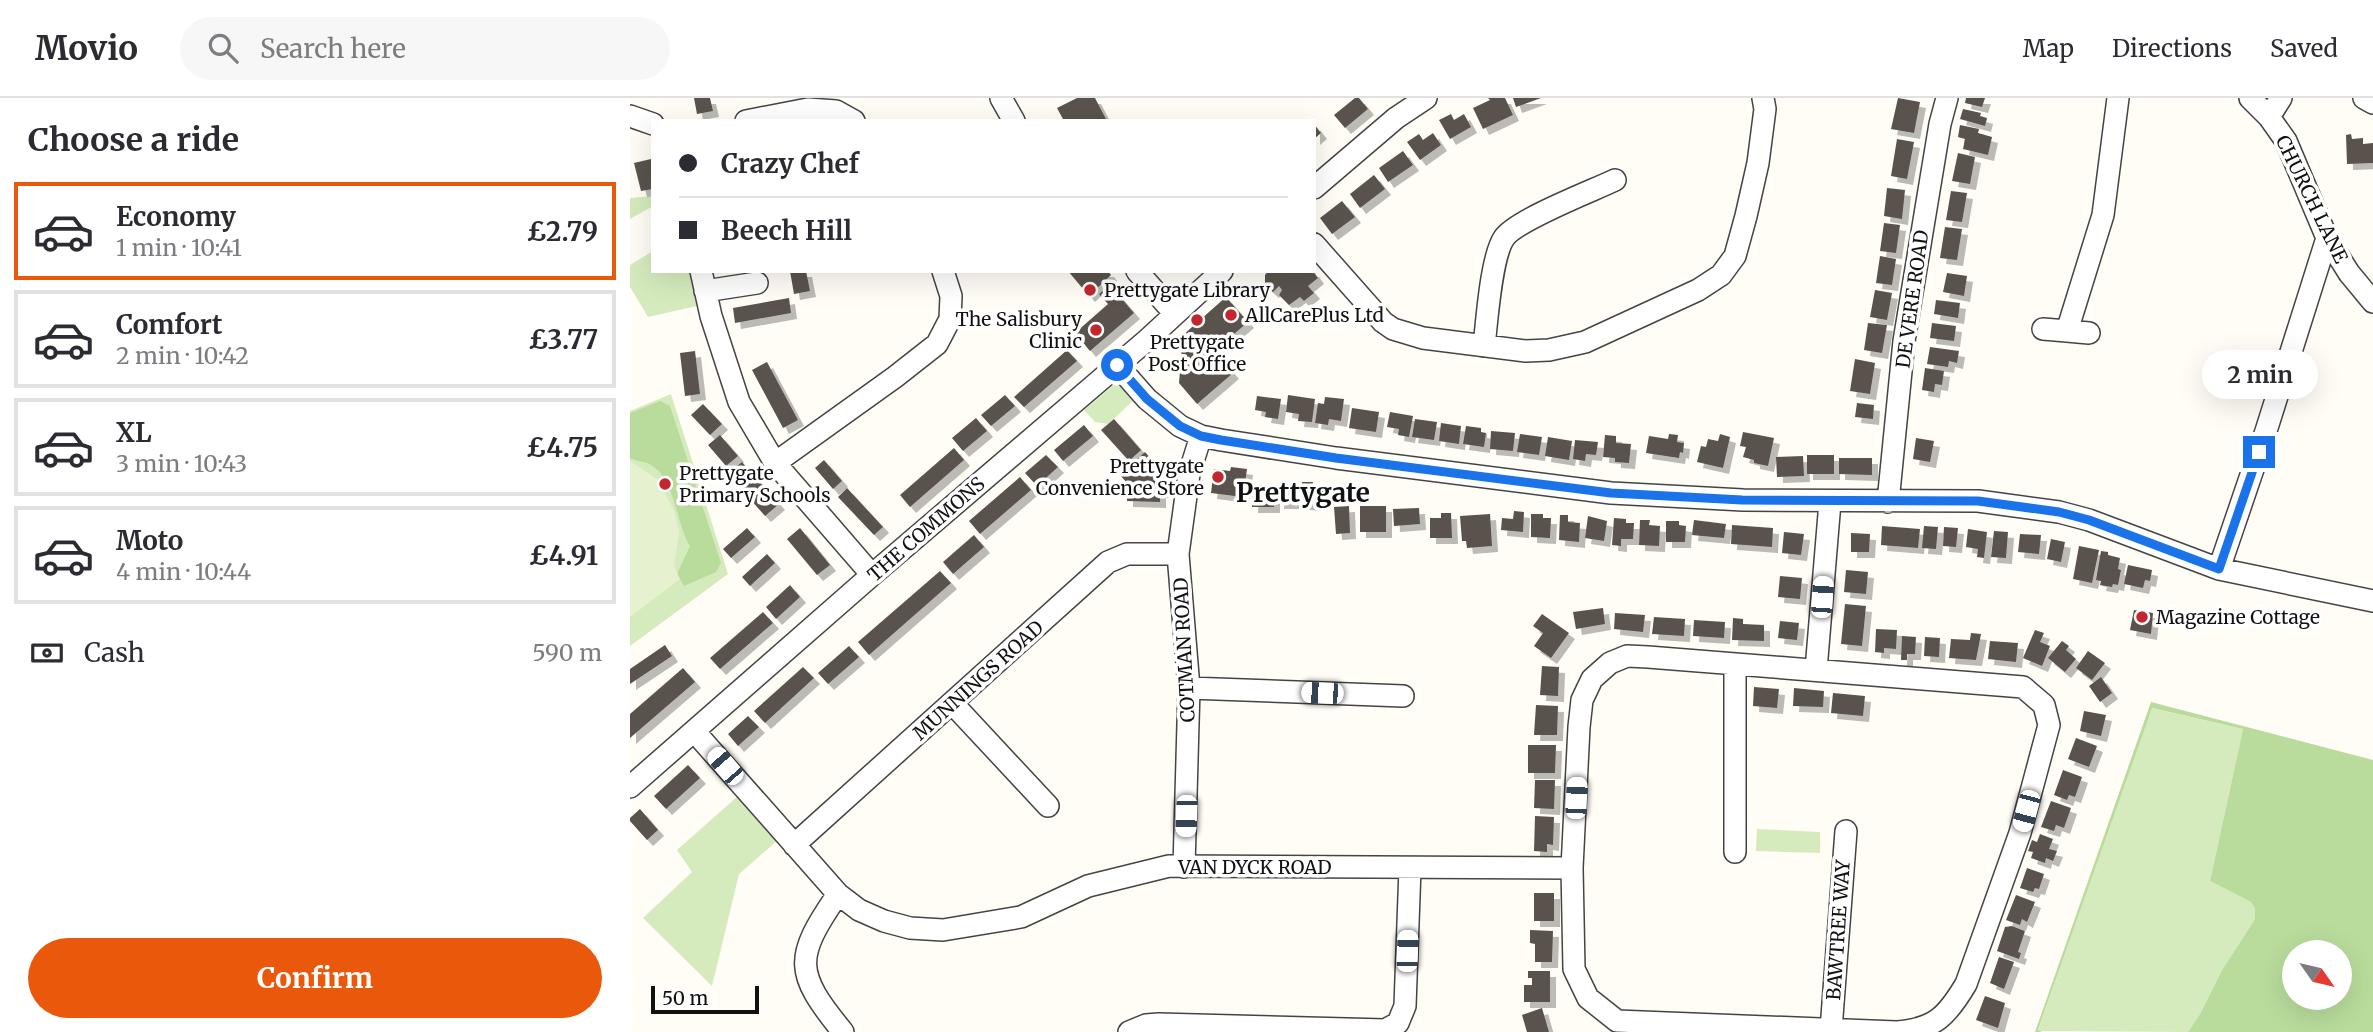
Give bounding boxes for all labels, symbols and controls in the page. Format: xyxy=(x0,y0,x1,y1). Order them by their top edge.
search box xyxy=(180,17,670,80)
text: Movio xyxy=(35,28,138,69)
icon: search xyxy=(204,29,242,67)
text: Search here xyxy=(260,32,406,65)
text: Map xyxy=(2023,33,2074,64)
text: Directions xyxy=(2112,33,2232,64)
text: Saved xyxy=(2270,33,2338,64)
text: Choose a ride xyxy=(28,120,239,160)
street label: CHURCH LANE xyxy=(2271,131,2353,267)
text: Crazy Chef xyxy=(721,147,859,180)
icon: car xyxy=(32,200,95,263)
text: Economy xyxy=(116,200,236,233)
text: Beech Hill xyxy=(721,214,852,247)
text: £2.79 xyxy=(527,215,598,248)
street label: DE VERE ROAD xyxy=(1890,228,1934,370)
text: 1 min · 10:41 xyxy=(116,233,242,262)
place label: Prettygate Library xyxy=(1104,278,1270,302)
marker: Prettygate Library xyxy=(1082,282,1098,298)
place label: AllCarePlus Ltd xyxy=(1244,303,1384,327)
place label: The Salisbury Clinic xyxy=(956,307,1082,353)
marker: AllCarePlus Ltd xyxy=(1223,307,1239,323)
icon: car xyxy=(32,308,95,371)
text: Comfort xyxy=(116,308,222,341)
marker: Prettygate Post Office xyxy=(1189,312,1205,328)
marker: The Salisbury Clinic xyxy=(1088,322,1104,338)
text: £3.77 xyxy=(529,323,598,356)
place label: Prettygate Post Office xyxy=(1148,330,1246,376)
text: 2 min · 10:42 xyxy=(116,341,249,370)
route start xyxy=(1101,349,1133,381)
callout: 2 min xyxy=(2201,350,2317,400)
text: 2 min xyxy=(2227,360,2293,389)
icon: car xyxy=(32,416,95,479)
text: XL xyxy=(116,416,152,449)
text: £4.75 xyxy=(526,431,598,464)
route end xyxy=(2243,436,2275,468)
text: 3 min · 10:43 xyxy=(116,449,247,478)
place label: Prettygate Convenience Store xyxy=(1036,454,1204,500)
place label: Prettygate Primary Schools xyxy=(679,461,831,507)
marker: Prettygate Convenience Store xyxy=(1210,469,1226,485)
street label: THE COMMONS xyxy=(862,472,990,586)
marker: Prettygate Primary Schools xyxy=(657,476,673,492)
district label: Prettygate xyxy=(1236,476,1370,509)
icon: car xyxy=(32,524,95,587)
text: Moto xyxy=(116,524,183,557)
text: £4.91 xyxy=(529,539,598,572)
text: 4 min · 10:44 xyxy=(116,557,251,586)
car xyxy=(1811,575,1834,619)
street label: COTMAN ROAD xyxy=(1168,577,1200,723)
place label: Magazine Cottage xyxy=(2156,605,2320,629)
marker: Magazine Cottage xyxy=(2134,609,2150,625)
street label: MUNNINGS ROAD xyxy=(908,615,1048,745)
icon: cash xyxy=(28,634,66,672)
text: Cash xyxy=(84,636,145,669)
text: 590 m xyxy=(532,638,602,667)
car xyxy=(1301,682,1344,704)
car xyxy=(704,743,747,789)
car xyxy=(1565,776,1588,820)
car xyxy=(2011,788,2042,834)
car xyxy=(1175,795,1198,837)
street label: VAN DYCK ROAD xyxy=(1177,855,1332,879)
street label: BAWTREE WAY xyxy=(1821,858,1855,1001)
car xyxy=(1396,930,1419,972)
button: Confirm xyxy=(28,938,602,1018)
north arrow xyxy=(2282,940,2352,1010)
map controls xyxy=(2282,940,2352,1010)
scale bar xyxy=(651,983,760,1015)
text: 50 m xyxy=(662,986,708,1010)

